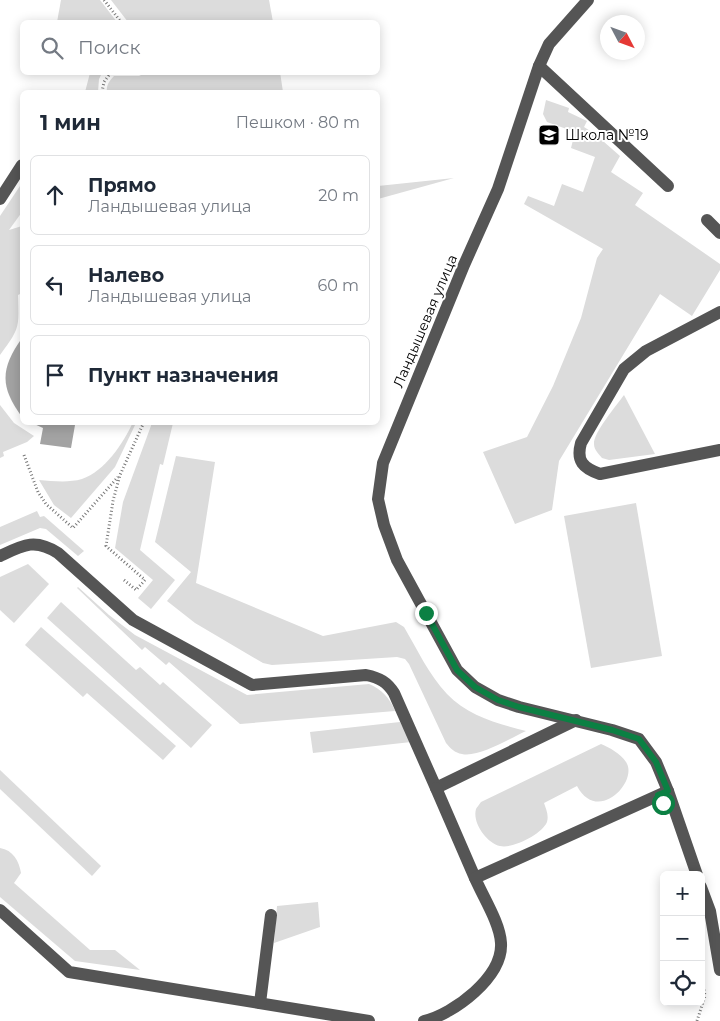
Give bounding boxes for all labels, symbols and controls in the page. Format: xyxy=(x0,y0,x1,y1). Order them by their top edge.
north arrow xyxy=(600,15,645,60)
search box xyxy=(20,20,380,75)
icon: search xyxy=(38,34,66,62)
text: Поиск xyxy=(78,36,141,59)
text: 1 мин xyxy=(40,110,101,135)
text: Пешком · 80 m xyxy=(236,113,360,132)
school or university icon: Школа №19 xyxy=(537,123,561,147)
place label: Школа №19 xyxy=(565,126,649,144)
text: Прямо xyxy=(88,174,156,197)
icon: ahead xyxy=(41,181,69,209)
text: 20 m xyxy=(318,186,359,205)
text: Ландышевая улица xyxy=(88,197,251,216)
street label: Ландышевая улица xyxy=(389,252,461,390)
text: Налево xyxy=(88,264,164,287)
icon: left xyxy=(41,271,69,299)
text: 60 m xyxy=(317,276,359,295)
text: Ландышевая улица xyxy=(88,287,251,306)
icon: arrive xyxy=(41,361,69,389)
text: Пункт назначения xyxy=(88,364,279,387)
route end xyxy=(415,602,438,625)
route start xyxy=(652,792,675,815)
map controls xyxy=(660,871,705,1006)
button: + xyxy=(660,871,705,916)
button: − xyxy=(660,916,705,961)
button: locate xyxy=(660,961,705,1006)

